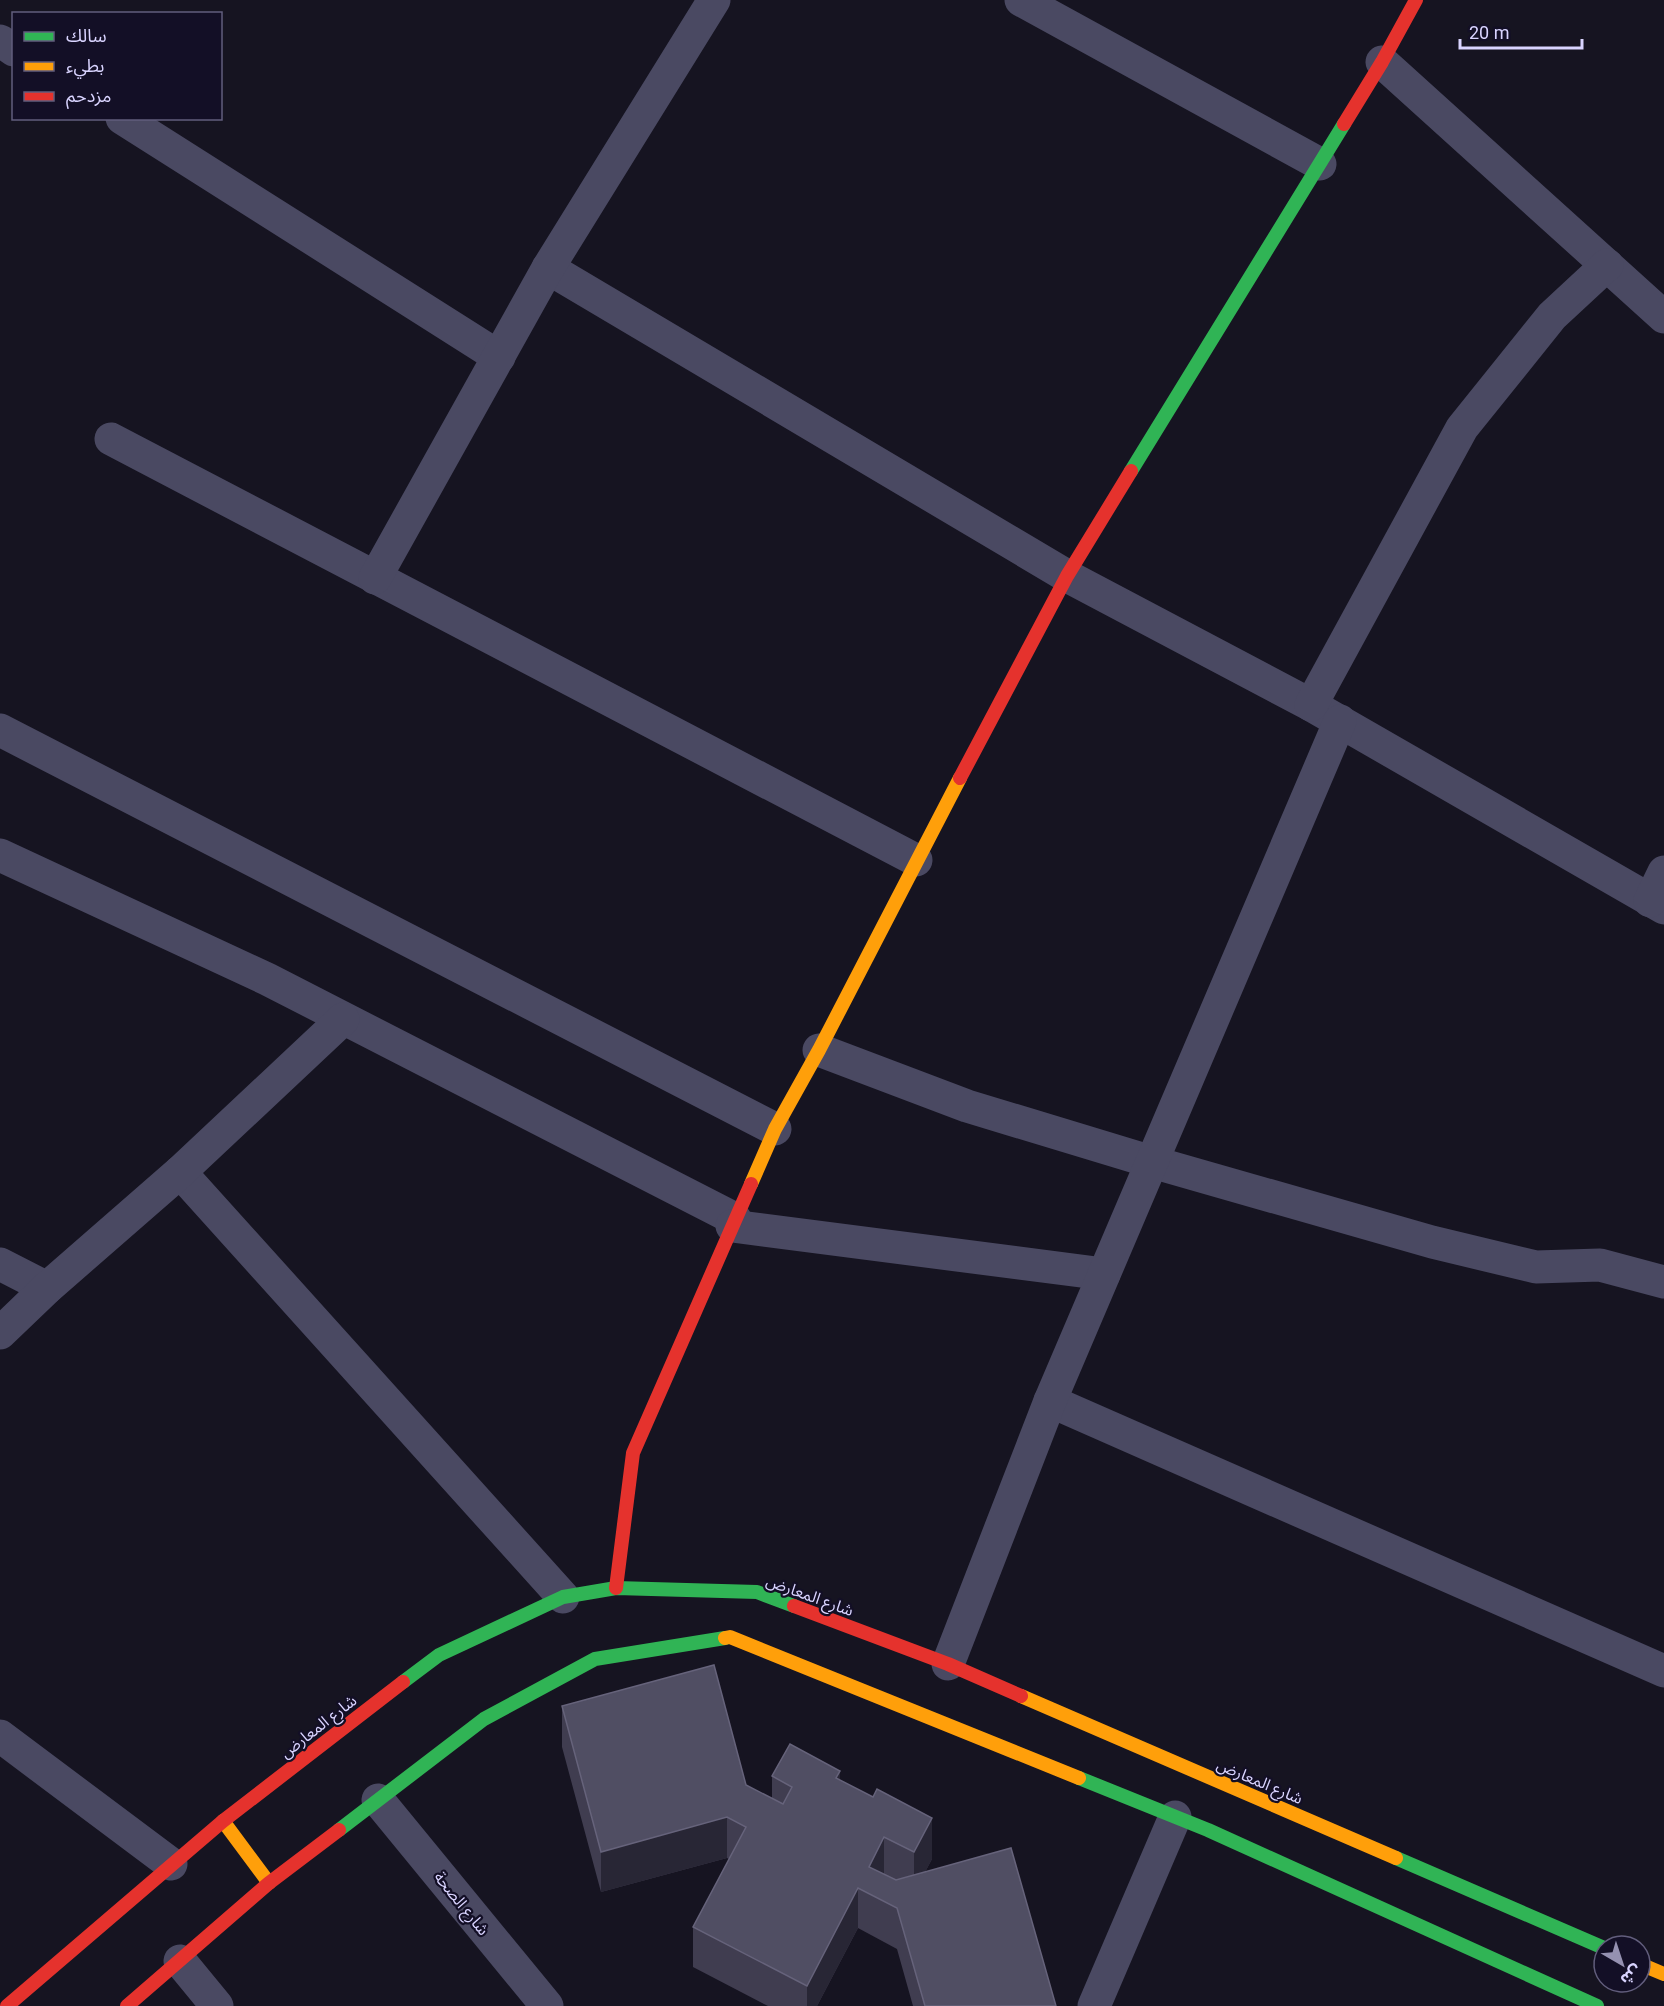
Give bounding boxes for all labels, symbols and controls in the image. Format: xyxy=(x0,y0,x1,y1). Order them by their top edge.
legend xyxy=(12,12,222,120)
scale bar xyxy=(1460,12,1582,50)
text: 20 m xyxy=(1469,22,1509,43)
text: سالك xyxy=(66,25,107,46)
text: بطيء xyxy=(66,55,104,79)
text: مزدحم xyxy=(66,85,111,109)
street label: شارع المعارض xyxy=(762,1571,856,1623)
street label: شارع المعارض xyxy=(276,1691,362,1764)
street label: شارع المعارض xyxy=(1213,1755,1306,1811)
street label: شارع الصحة xyxy=(428,1868,493,1941)
north arrow xyxy=(1592,1934,1652,1994)
text: ش xyxy=(1617,1961,1646,1990)

